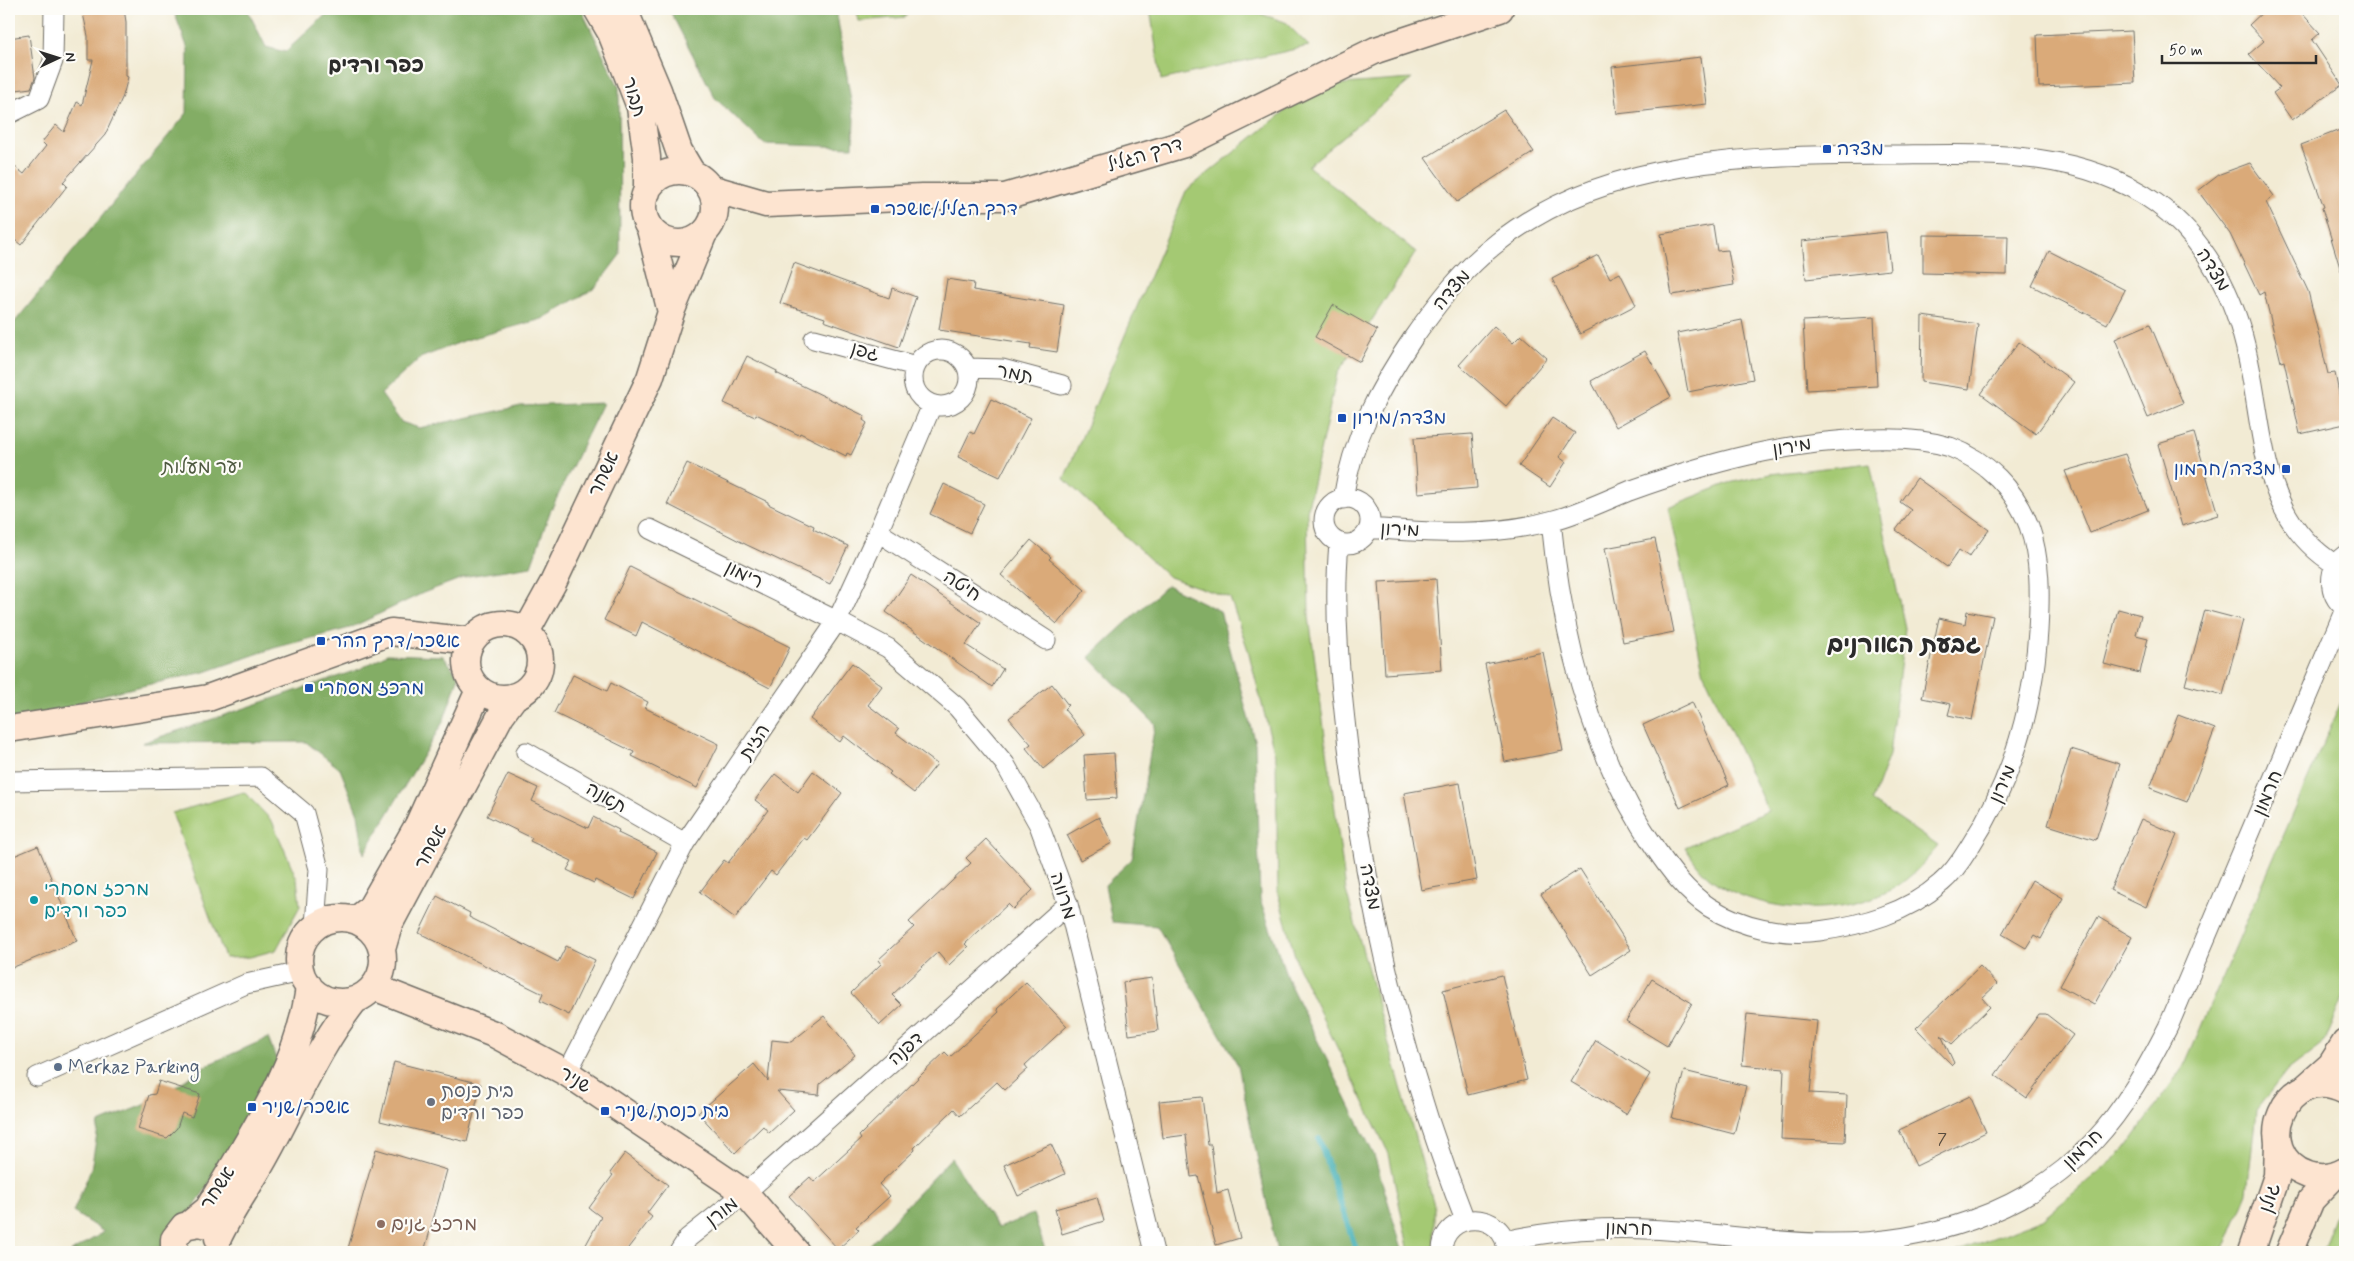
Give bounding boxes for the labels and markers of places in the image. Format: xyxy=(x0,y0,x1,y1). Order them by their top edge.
place label: מצדה xyxy=(1837,137,1884,162)
marker: מצדה xyxy=(1821,143,1833,155)
place label: דרך הגליל/אשכר xyxy=(885,197,1018,222)
marker: דרך הגליל/אשכר xyxy=(869,203,881,215)
place label: מצדה/מירון xyxy=(1352,406,1446,431)
marker: מצדה/מירון xyxy=(1336,412,1348,424)
place label: מצדה/חרמון xyxy=(2174,457,2276,482)
marker: מצדה/חרמון xyxy=(2280,463,2292,475)
place label: אשכר/דרך ההר xyxy=(331,629,460,654)
marker: אשכר/דרך ההר xyxy=(315,635,327,647)
place label: מרכז מסחרי xyxy=(319,676,424,701)
marker: מרכז מסחרי xyxy=(303,682,315,694)
place label: מרכז מסחרי כפר ורדים xyxy=(44,877,149,924)
marker: מרכז מסחרי כפר ורדים xyxy=(28,894,40,906)
place label: Merkaz Parking xyxy=(68,1055,200,1082)
marker: Merkaz Parking xyxy=(52,1061,64,1073)
place label: בית כנסת כפר ורדים xyxy=(441,1079,524,1126)
place label: אשכר/שניר xyxy=(262,1095,350,1120)
marker: בית כנסת כפר ורדים xyxy=(425,1096,437,1108)
place label: בית כנסת/שניר xyxy=(615,1099,729,1124)
marker: אשכר/שניר xyxy=(246,1101,258,1113)
marker: בית כנסת/שניר xyxy=(599,1105,611,1117)
place label: מרכז גנים xyxy=(391,1212,477,1237)
marker: מרכז גנים xyxy=(375,1218,387,1230)

